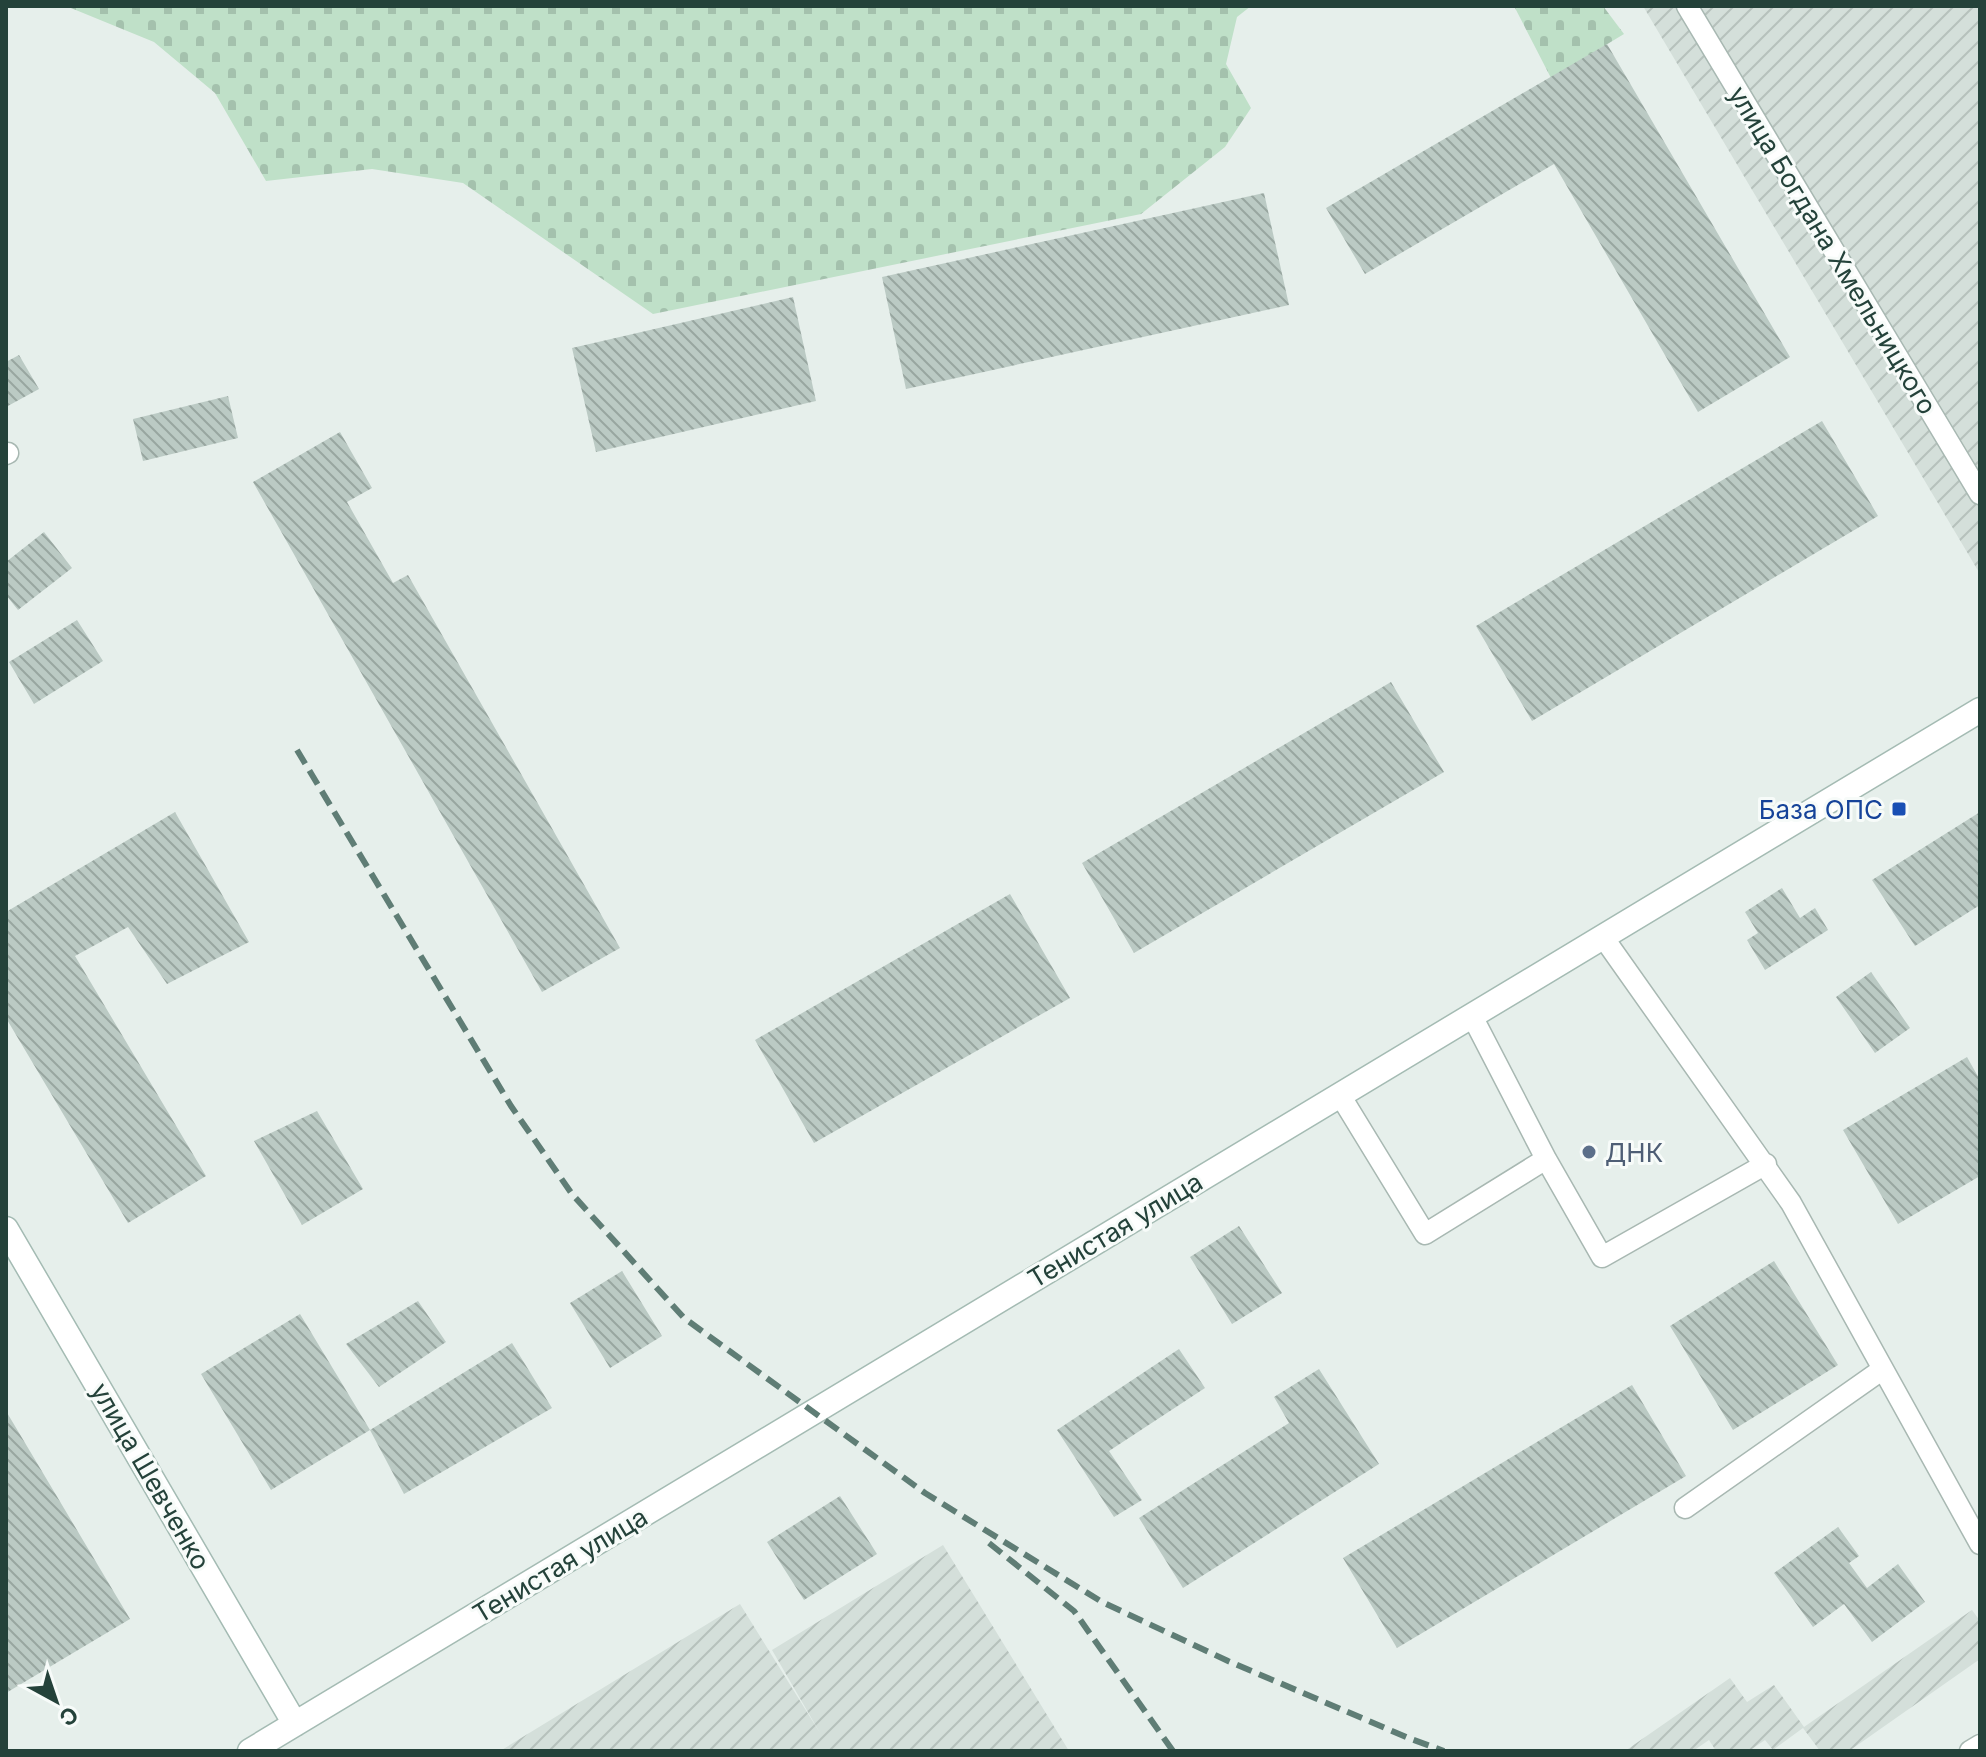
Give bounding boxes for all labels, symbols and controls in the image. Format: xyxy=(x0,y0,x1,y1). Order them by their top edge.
street label: улица Богдана Хмельницкого xyxy=(1723,80,1943,420)
place label: База ОПС xyxy=(1759,794,1883,825)
marker: База ОПС xyxy=(1890,800,1908,818)
place label: ДНК xyxy=(1605,1137,1663,1168)
marker: ДНК xyxy=(1580,1143,1598,1161)
street label: Тенистая улица xyxy=(1022,1166,1208,1294)
street label: улица Шевченко xyxy=(85,1377,217,1575)
street label: Тенистая улица xyxy=(467,1501,653,1629)
north arrow xyxy=(16,1661,96,1741)
text: С xyxy=(54,1701,83,1732)

